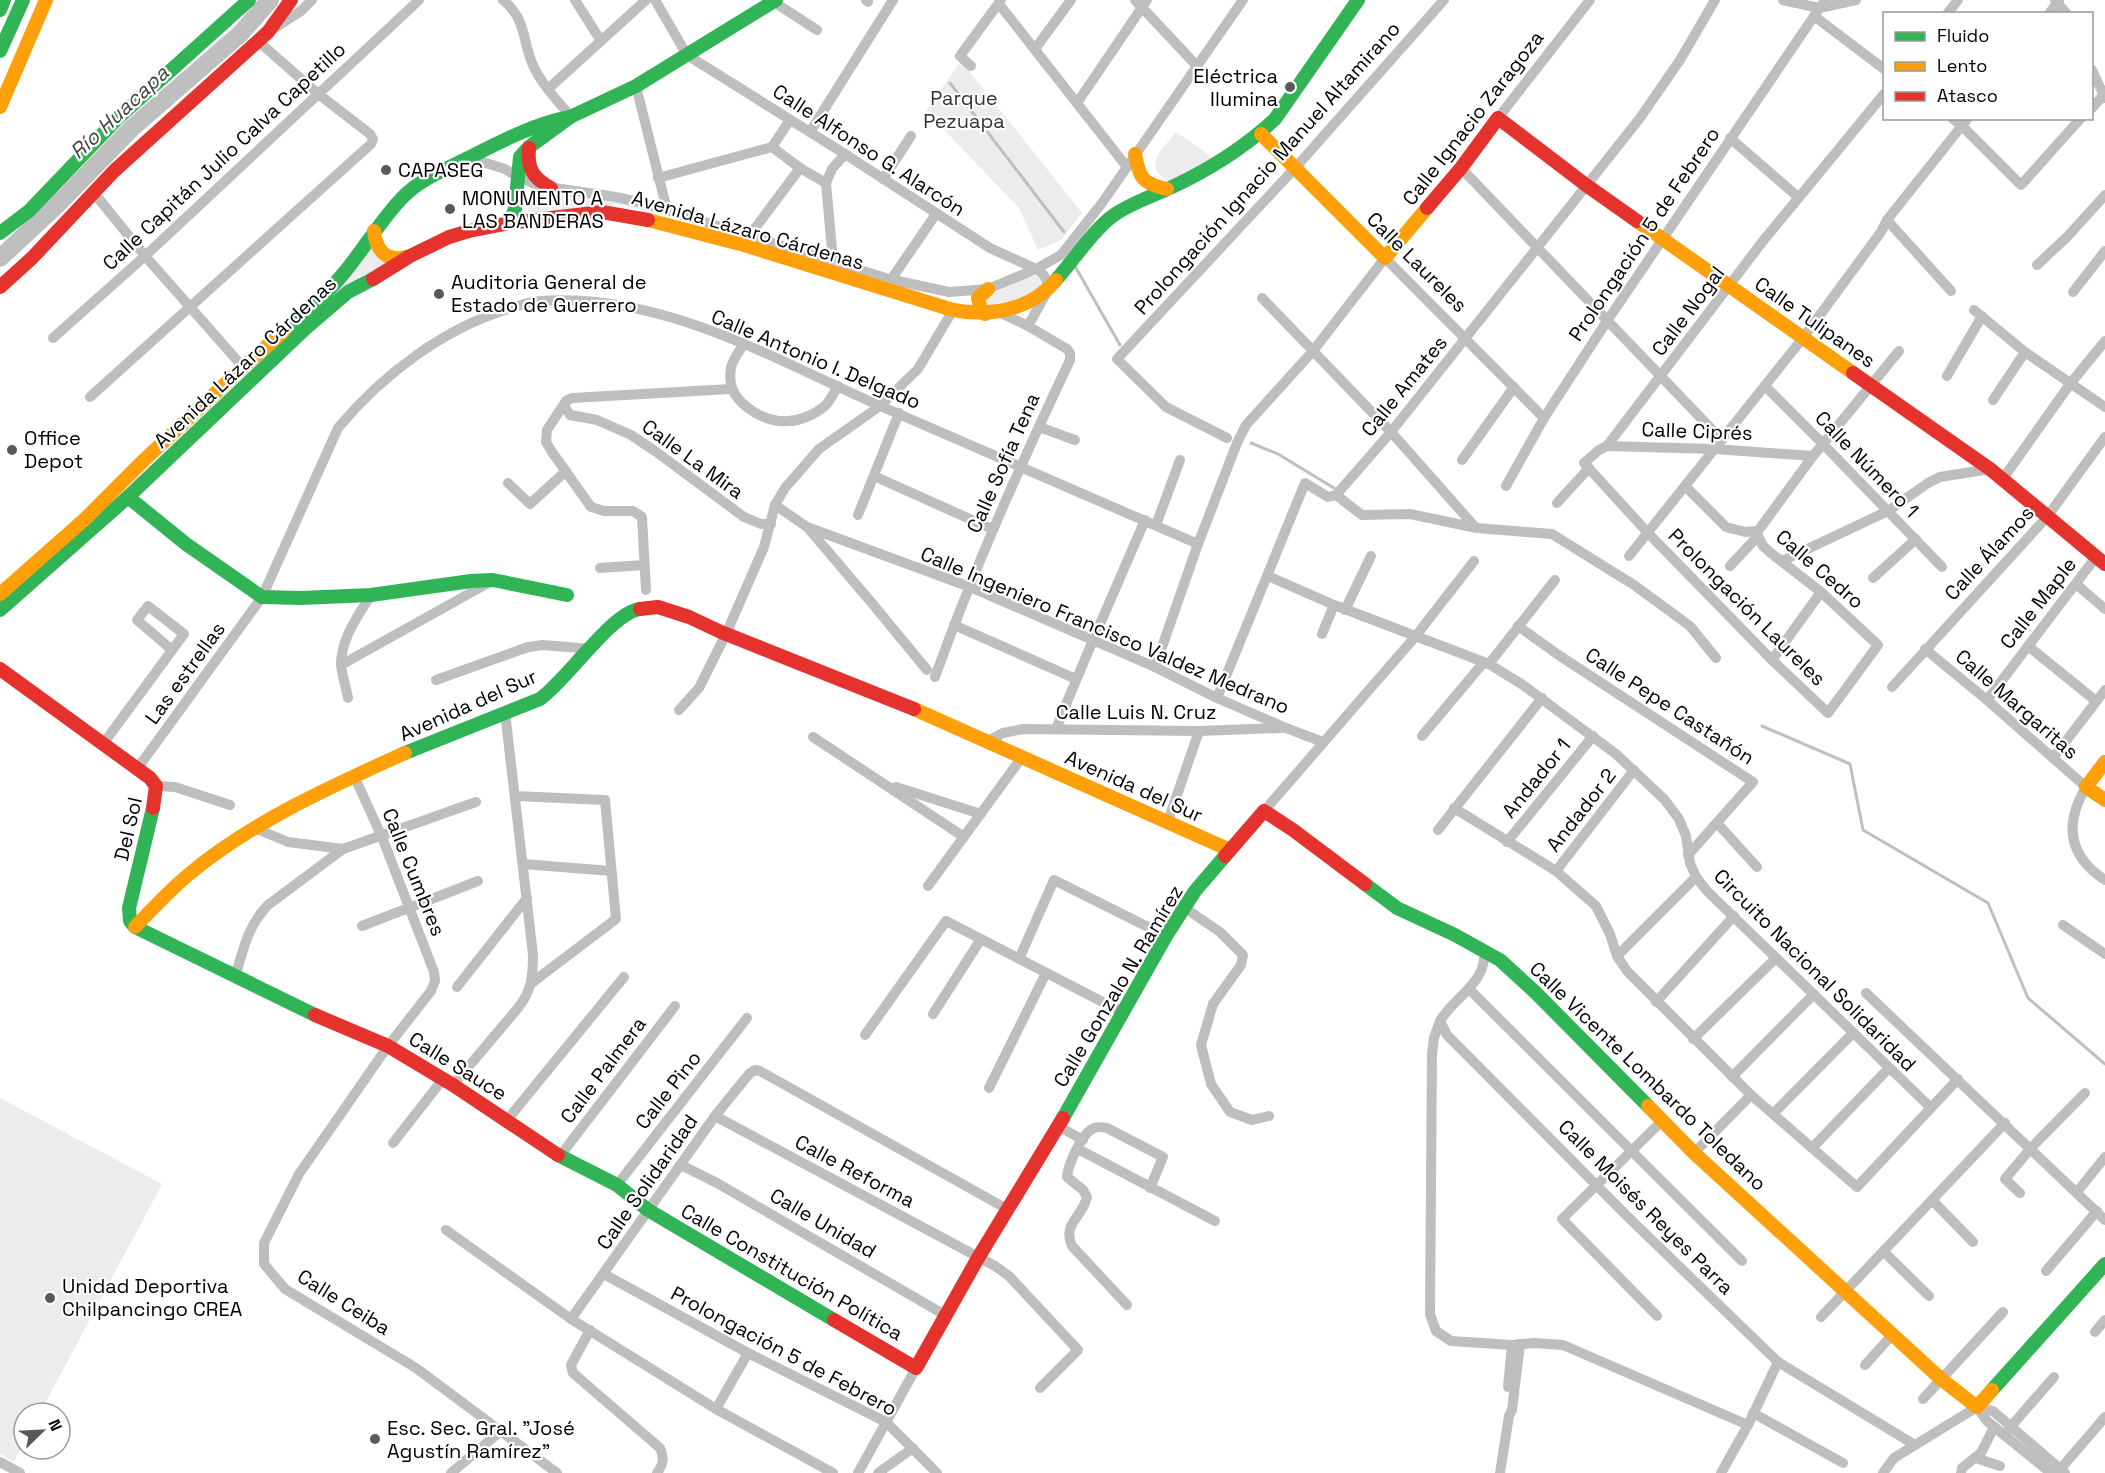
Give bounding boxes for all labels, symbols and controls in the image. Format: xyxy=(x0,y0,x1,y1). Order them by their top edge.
legend xyxy=(1883,12,2093,120)
street label: Prolongación Ignacio Manuel Altamirano xyxy=(1128,16,1406,320)
text: Fluido xyxy=(1937,24,1989,47)
street label: Calle Ignacio Zaragoza xyxy=(1397,25,1549,211)
street label: Calle Capitán Julio Calva Capetillo xyxy=(97,36,351,276)
text: Lento xyxy=(1937,54,1987,77)
water label: Río Huacapa xyxy=(64,59,175,165)
place label: Eléctrica Ilumina xyxy=(1193,63,1278,112)
street label: Calle Alfonso G. Alarcón xyxy=(768,78,970,222)
marker: Eléctrica Ilumina xyxy=(1283,80,1297,94)
text: Atasco xyxy=(1937,84,1998,107)
park label: Parque Pezuapa xyxy=(923,85,1005,134)
street label: Prolongación 5 de Febrero xyxy=(1563,122,1725,346)
place label: CAPASEG xyxy=(398,157,483,183)
marker: CAPASEG xyxy=(379,163,393,177)
street label: Avenida Lázaro Cárdenas xyxy=(629,184,867,276)
place label: MONUMENTO A LAS BANDERAS xyxy=(462,185,604,234)
marker: MONUMENTO A LAS BANDERAS xyxy=(443,202,457,216)
street label: Calle Laureles xyxy=(1361,206,1473,318)
street label: Calle Nogal xyxy=(1646,261,1730,361)
place label: Auditoria General de Estado de Guerrero xyxy=(451,269,647,318)
street label: Avenida Lázaro Cárdenas xyxy=(148,270,342,454)
street label: Calle Tulipanes xyxy=(1749,271,1881,373)
marker: Auditoria General de Estado de Guerrero xyxy=(432,287,446,301)
street label: Calle Antonio I. Delgado xyxy=(707,303,925,415)
street label: Calle Amates xyxy=(1355,330,1453,442)
street label: Calle Sofía Tena xyxy=(961,389,1045,537)
street label: Calle Número 1 xyxy=(1809,405,1925,523)
street label: Calle La Mira xyxy=(637,413,749,505)
street label: Calle Ciprés xyxy=(1641,416,1753,446)
place label: Office Depot xyxy=(24,425,83,474)
marker: Office Depot xyxy=(5,443,19,457)
street label: Calle Álamos xyxy=(1939,500,2039,606)
street label: Prolongación Laureles xyxy=(1663,523,1831,691)
street label: Calle Cedro xyxy=(1771,524,1869,614)
street label: Calle Ingeniero Francisco Valdez Medrano xyxy=(917,540,1293,720)
street label: Calle Maple xyxy=(1994,552,2082,654)
street label: Las estrellas xyxy=(139,617,231,729)
street label: Calle Pepe Castañón xyxy=(1580,642,1760,770)
street label: Calle Margaritas xyxy=(1950,643,2084,765)
street label: Avenida del Sur xyxy=(395,663,541,747)
street label: Calle Luis N. Cruz xyxy=(1056,699,1216,725)
street label: Andador 1 xyxy=(1496,733,1576,823)
street label: Avenida del Sur xyxy=(1061,744,1207,828)
street label: Andador 2 xyxy=(1540,763,1622,857)
street label: Del Sol xyxy=(108,795,148,863)
street label: Calle Cumbres xyxy=(377,804,451,940)
street label: Circuito Nacional Solidaridad xyxy=(1708,863,1922,1077)
street label: Calle Gonzalo N. Ramírez xyxy=(1047,880,1189,1092)
street label: Calle Vicente Lombardo Toledano xyxy=(1524,956,1772,1196)
street label: Calle Palmera xyxy=(554,1011,652,1129)
street label: Calle Sauce xyxy=(404,1026,512,1106)
street label: Calle Pino xyxy=(629,1045,707,1135)
street label: Calle Solidaridad xyxy=(591,1109,703,1255)
street label: Calle Moisés Reyes Parra xyxy=(1553,1114,1739,1300)
street label: Calle Reforma xyxy=(791,1128,919,1214)
street label: Calle Unidad xyxy=(765,1182,881,1264)
street label: Calle Constitución Política xyxy=(676,1198,908,1346)
street label: Calle Ceiba xyxy=(293,1263,395,1341)
place label: Unidad Deportiva Chilpancingo CREA xyxy=(62,1273,243,1322)
street label: Prolongación 5 de Febrero xyxy=(666,1280,902,1422)
marker: Unidad Deportiva Chilpancingo CREA xyxy=(43,1291,57,1305)
north arrow xyxy=(12,1401,72,1461)
place label: Esc. Sec. Gral. "José Agustín Ramírez" xyxy=(387,1415,575,1464)
text: N xyxy=(43,1416,67,1434)
marker: Esc. Sec. Gral. "José Agustín Ramírez" xyxy=(368,1432,382,1446)

